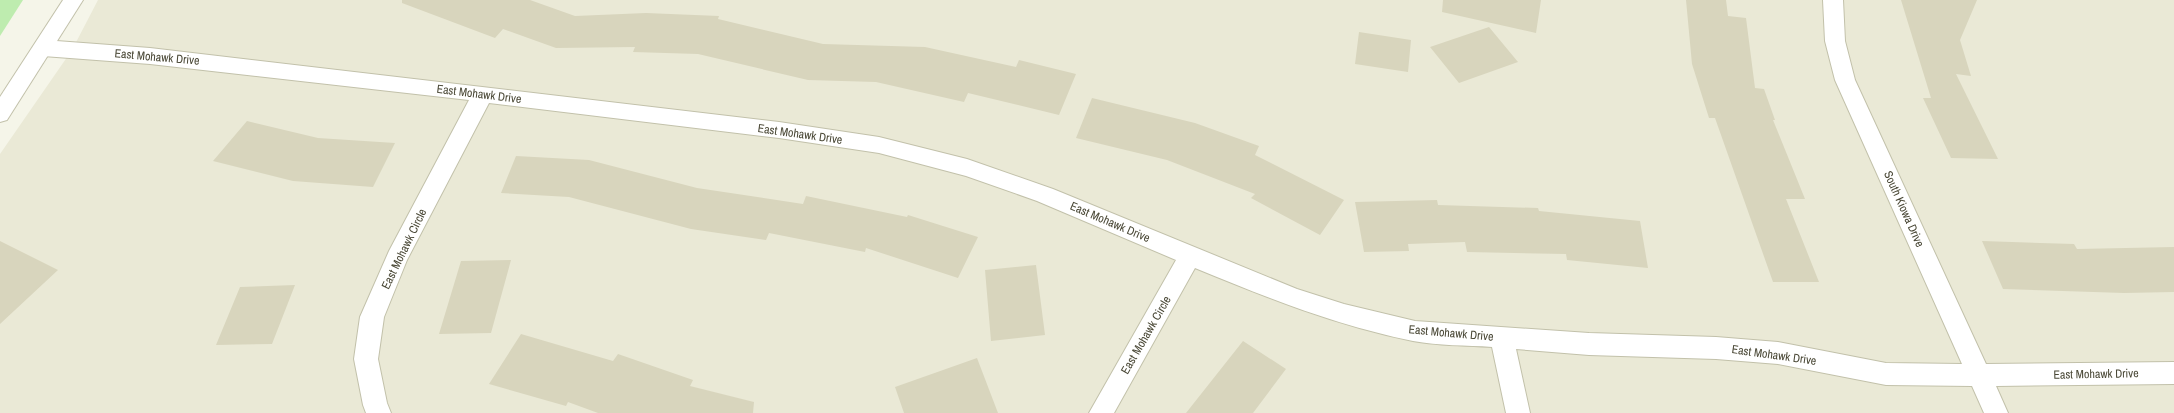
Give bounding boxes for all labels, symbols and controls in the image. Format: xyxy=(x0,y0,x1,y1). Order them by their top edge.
street label: East Mohawk Drive xyxy=(114,45,200,69)
street label: East Mohawk Drive xyxy=(436,81,522,107)
street label: East Mohawk Drive xyxy=(757,120,843,148)
street label: South Kiowa Drive xyxy=(1880,168,1928,250)
street label: East Mohawk Drive xyxy=(1068,198,1152,246)
street label: East Mohawk Circle xyxy=(378,206,430,292)
street label: East Mohawk Circle xyxy=(1117,293,1175,377)
street label: East Mohawk Drive xyxy=(1408,321,1494,345)
street label: East Mohawk Drive xyxy=(1731,341,1817,369)
street label: East Mohawk Drive xyxy=(2053,365,2139,383)

